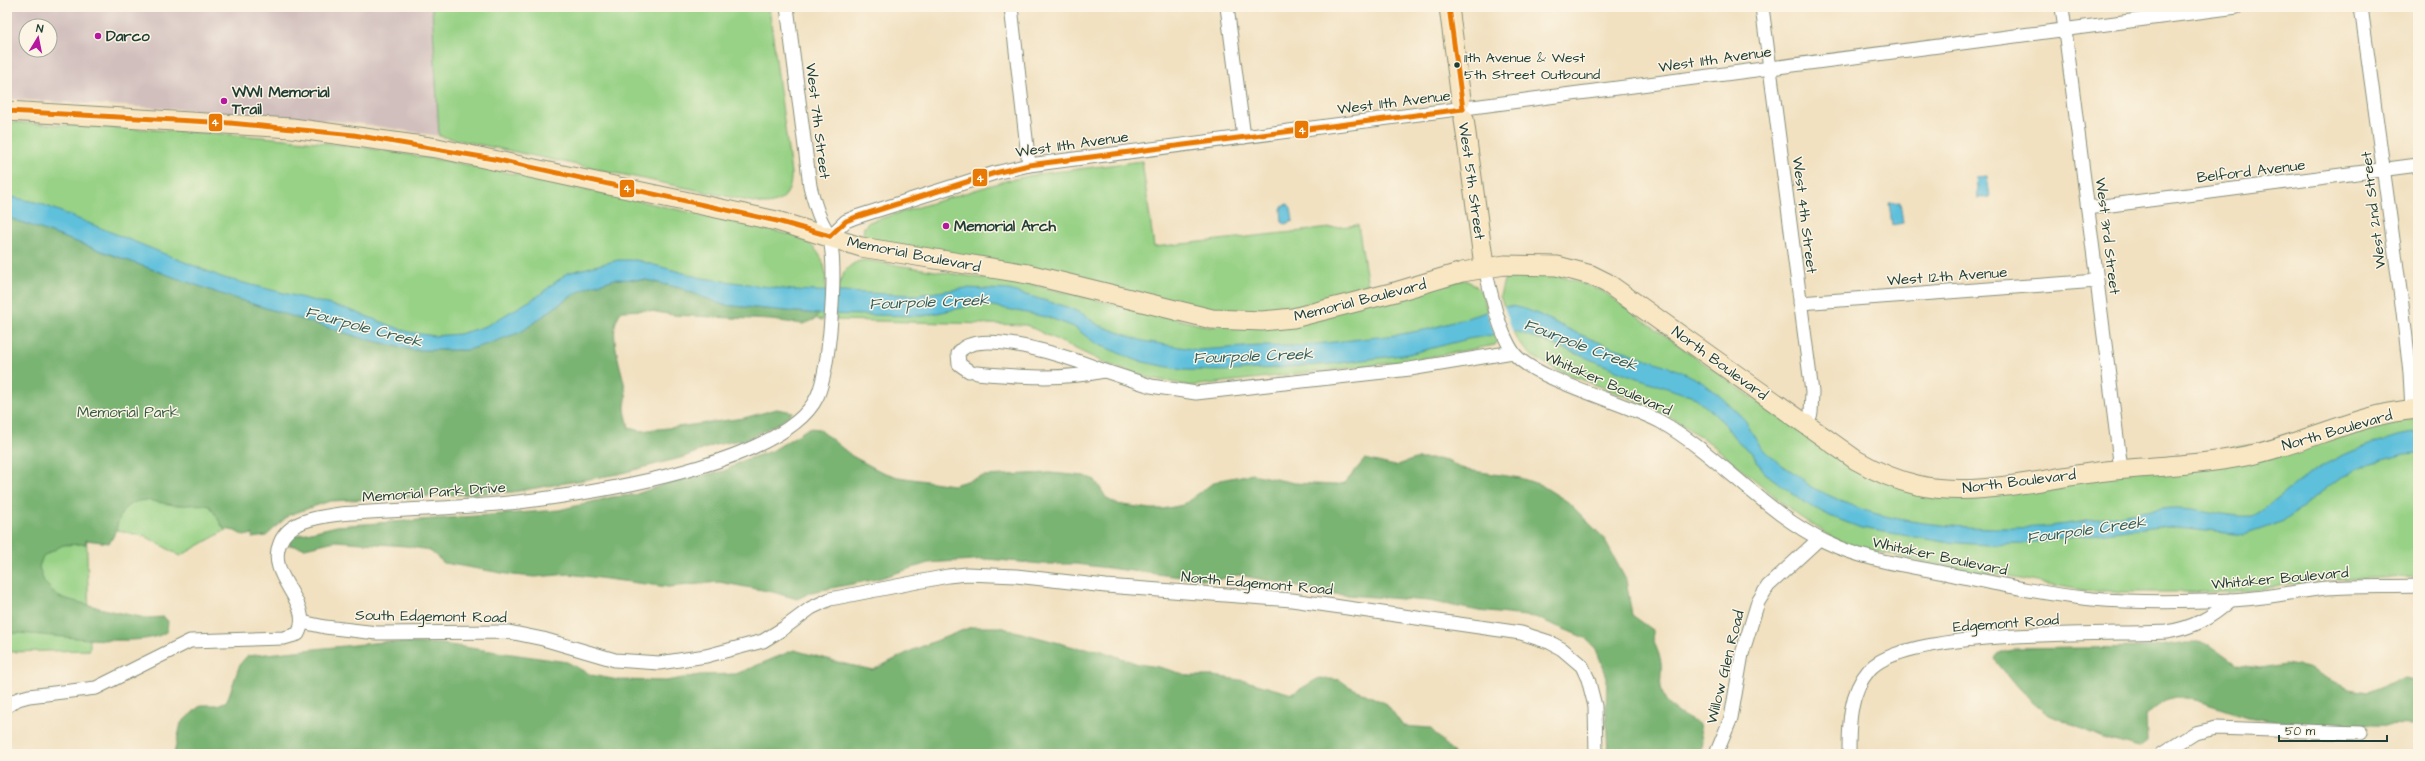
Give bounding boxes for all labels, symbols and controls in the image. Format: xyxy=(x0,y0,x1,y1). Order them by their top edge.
north arrow xyxy=(18,18,58,58)
text: N xyxy=(35,21,44,37)
place label: Darco xyxy=(106,26,150,47)
marker: Darco xyxy=(93,31,103,41)
street label: West 11th Avenue xyxy=(1657,41,1773,78)
place label: 11th Avenue & West 5th Street Outbound xyxy=(1464,48,1600,85)
marker: 11th Avenue & West 5th Street Outbound xyxy=(1452,60,1462,70)
street label: West 7th Street xyxy=(800,62,835,180)
place label: WWI Memorial Trail xyxy=(231,82,330,120)
street label: West 11th Avenue xyxy=(1336,85,1452,120)
marker: WWI Memorial Trail xyxy=(219,96,229,106)
line badge: 4 xyxy=(208,113,223,132)
text: 4 xyxy=(211,115,219,130)
line badge: 4 xyxy=(1294,120,1309,139)
street label: West 5th Street xyxy=(1453,121,1490,241)
text: 4 xyxy=(1298,123,1306,138)
street label: West 11th Avenue xyxy=(1014,126,1130,163)
street label: West 2nd Street xyxy=(2356,150,2391,270)
street label: Belford Avenue xyxy=(2196,154,2307,189)
street label: West 4th Street xyxy=(1787,155,1822,275)
line badge: 4 xyxy=(972,168,988,187)
text: 4 xyxy=(976,171,984,186)
street label: West 3rd Street xyxy=(2090,176,2125,296)
line badge: 4 xyxy=(619,179,635,198)
text: 4 xyxy=(623,181,631,196)
place label: Memorial Arch xyxy=(954,216,1057,237)
marker: Memorial Arch xyxy=(941,221,951,231)
street label: Memorial Boulevard xyxy=(845,231,983,278)
street label: West 12th Avenue xyxy=(1886,262,2008,291)
street label: Memorial Boulevard xyxy=(1292,274,1429,327)
water label: Fourpole Creek xyxy=(869,289,990,315)
water label: Fourpole Creek xyxy=(303,301,426,353)
water label: Fourpole Creek xyxy=(1521,313,1642,377)
street label: North Boulevard xyxy=(1667,321,1772,406)
water label: Fourpole Creek xyxy=(1193,343,1314,369)
street label: Whitaker Boulevard xyxy=(1541,346,1675,421)
park label: Memorial Park xyxy=(77,402,179,423)
street label: North Boulevard xyxy=(2279,405,2395,456)
street label: North Boulevard xyxy=(1961,464,2077,499)
street label: Memorial Park Drive xyxy=(361,477,507,508)
water label: Fourpole Creek xyxy=(2025,511,2148,549)
street label: Whitaker Boulevard xyxy=(1870,532,2010,581)
street label: Whitaker Boulevard xyxy=(2211,562,2350,595)
street label: North Edgemont Road xyxy=(1180,566,1334,602)
street label: South Edgemont Road xyxy=(355,605,507,629)
street label: Willow Glen Road xyxy=(1701,608,1750,726)
street label: Edgemont Road xyxy=(1952,609,2060,639)
scale bar xyxy=(2279,717,2387,743)
text: 50 m xyxy=(2285,723,2316,740)

